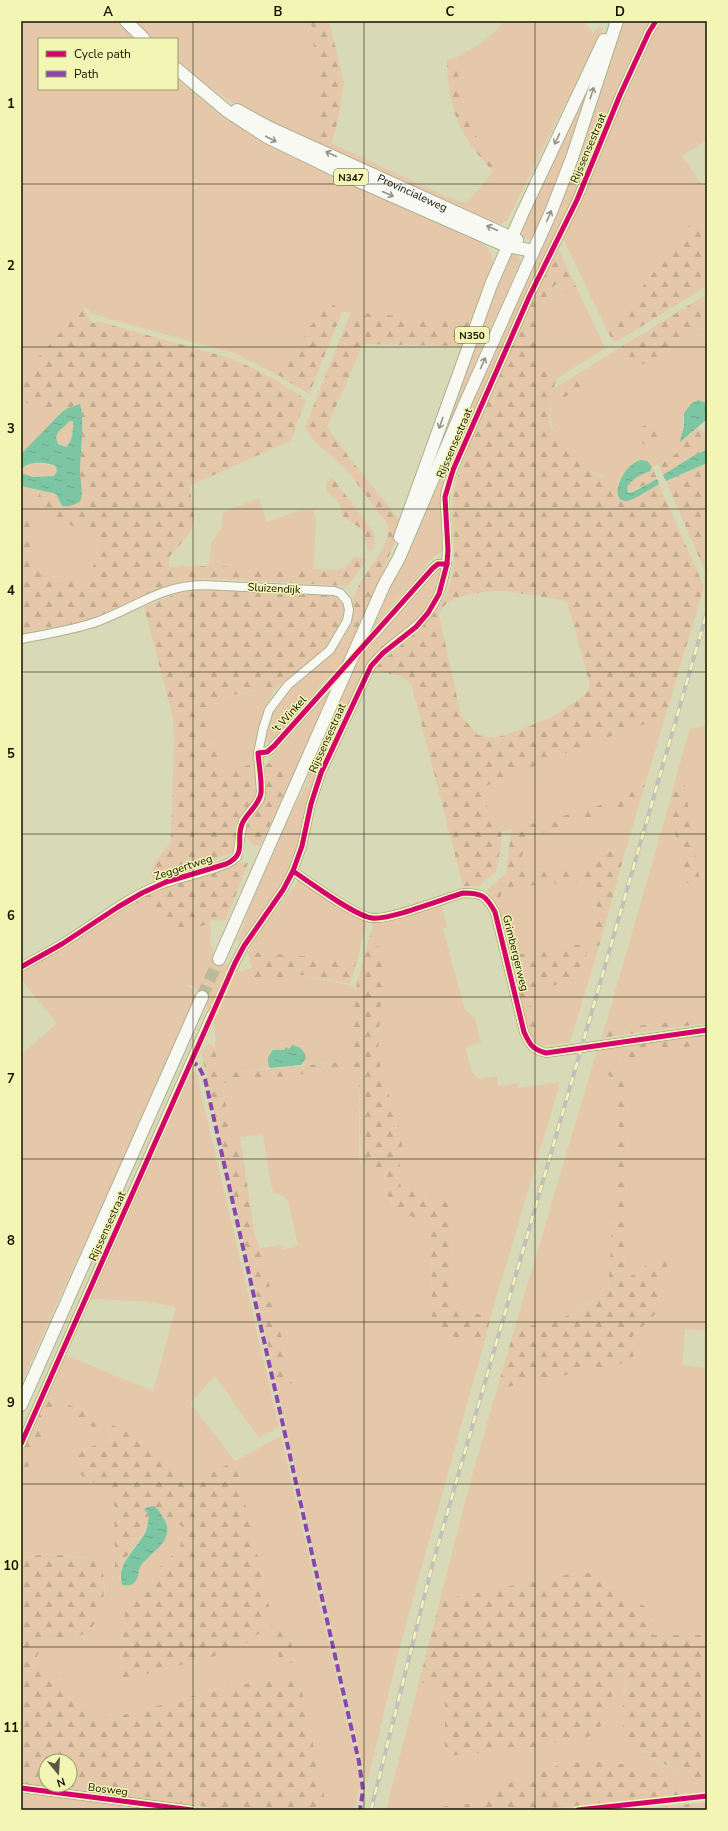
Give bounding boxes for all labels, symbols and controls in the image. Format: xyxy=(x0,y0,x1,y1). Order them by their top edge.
text: A xyxy=(103,3,113,21)
text: B xyxy=(274,3,283,21)
text: C xyxy=(446,3,455,21)
text: D xyxy=(615,3,625,21)
legend xyxy=(38,38,178,90)
text: Cycle path xyxy=(74,46,131,62)
text: Path xyxy=(74,66,99,82)
one-way arrow xyxy=(589,88,597,100)
text: 1 xyxy=(7,95,15,113)
street label: Rijssensestraat xyxy=(567,111,610,186)
one-way arrow xyxy=(553,132,560,144)
one-way arrow xyxy=(264,135,276,143)
one-way arrow xyxy=(326,150,338,158)
road number: N347 xyxy=(334,169,368,185)
street label: Provincialeweg xyxy=(375,171,450,215)
one-way arrow xyxy=(382,191,394,198)
one-way arrow xyxy=(546,210,554,222)
one-way arrow xyxy=(487,224,499,231)
text: 2 xyxy=(7,257,15,275)
road number: N350 xyxy=(455,327,489,343)
one-way arrow xyxy=(480,358,487,370)
street label: Rijssensestraat xyxy=(433,406,476,481)
one-way arrow xyxy=(437,417,445,429)
text: 3 xyxy=(7,420,15,438)
street label: Sluizendijk xyxy=(247,580,301,597)
text: 4 xyxy=(7,582,15,600)
street label: 't Winkel xyxy=(269,692,310,736)
street label: Rijssensestraat xyxy=(305,701,350,775)
text: 5 xyxy=(7,745,15,763)
street label: Zeggertweg xyxy=(152,851,214,884)
text: 6 xyxy=(7,907,15,925)
street label: Grimbergerweg xyxy=(499,913,532,993)
text: 7 xyxy=(7,1070,15,1088)
street label: Rijssensestraat xyxy=(85,1189,130,1263)
text: 8 xyxy=(7,1232,15,1250)
text: 9 xyxy=(7,1394,15,1412)
text: 10 xyxy=(3,1557,19,1575)
text: 11 xyxy=(3,1719,19,1737)
north arrow xyxy=(38,1753,78,1793)
text: N xyxy=(55,1774,67,1790)
street label: Bosweg xyxy=(87,1780,129,1799)

